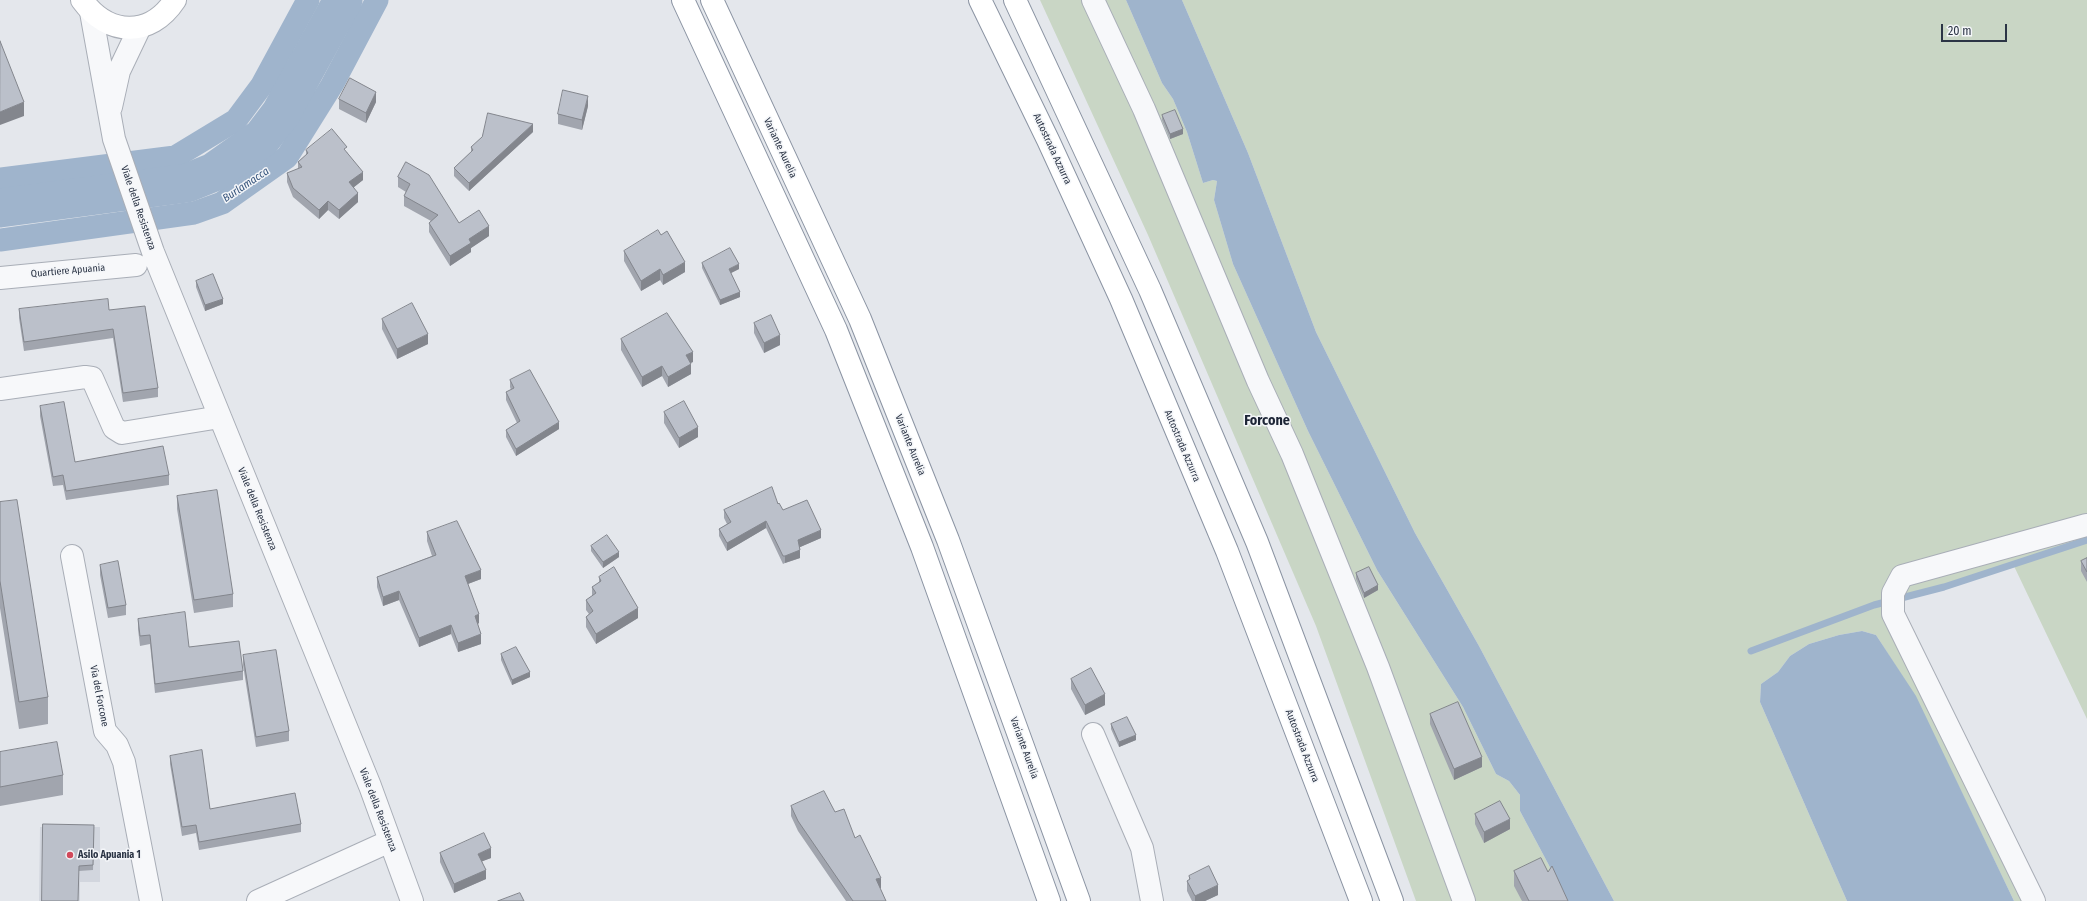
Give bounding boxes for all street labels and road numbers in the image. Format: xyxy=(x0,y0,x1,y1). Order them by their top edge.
street label: Autostrada Azzurra xyxy=(1030,112,1074,186)
street label: Variante Aurelia xyxy=(761,116,799,180)
street label: Viale della Resistenza xyxy=(118,164,158,252)
street label: Quartiere Apuania xyxy=(30,262,106,280)
street label: Autostrada Azzurra xyxy=(1161,408,1203,484)
street label: Variante Aurelia xyxy=(892,413,928,477)
street label: Viale della Resistenza xyxy=(235,466,279,552)
street label: Via del Forcone xyxy=(87,664,111,728)
street label: Autostrada Azzurra xyxy=(1283,708,1321,784)
street label: Variante Aurelia xyxy=(1007,715,1041,781)
street label: Viale della Resistenza xyxy=(357,767,399,853)

